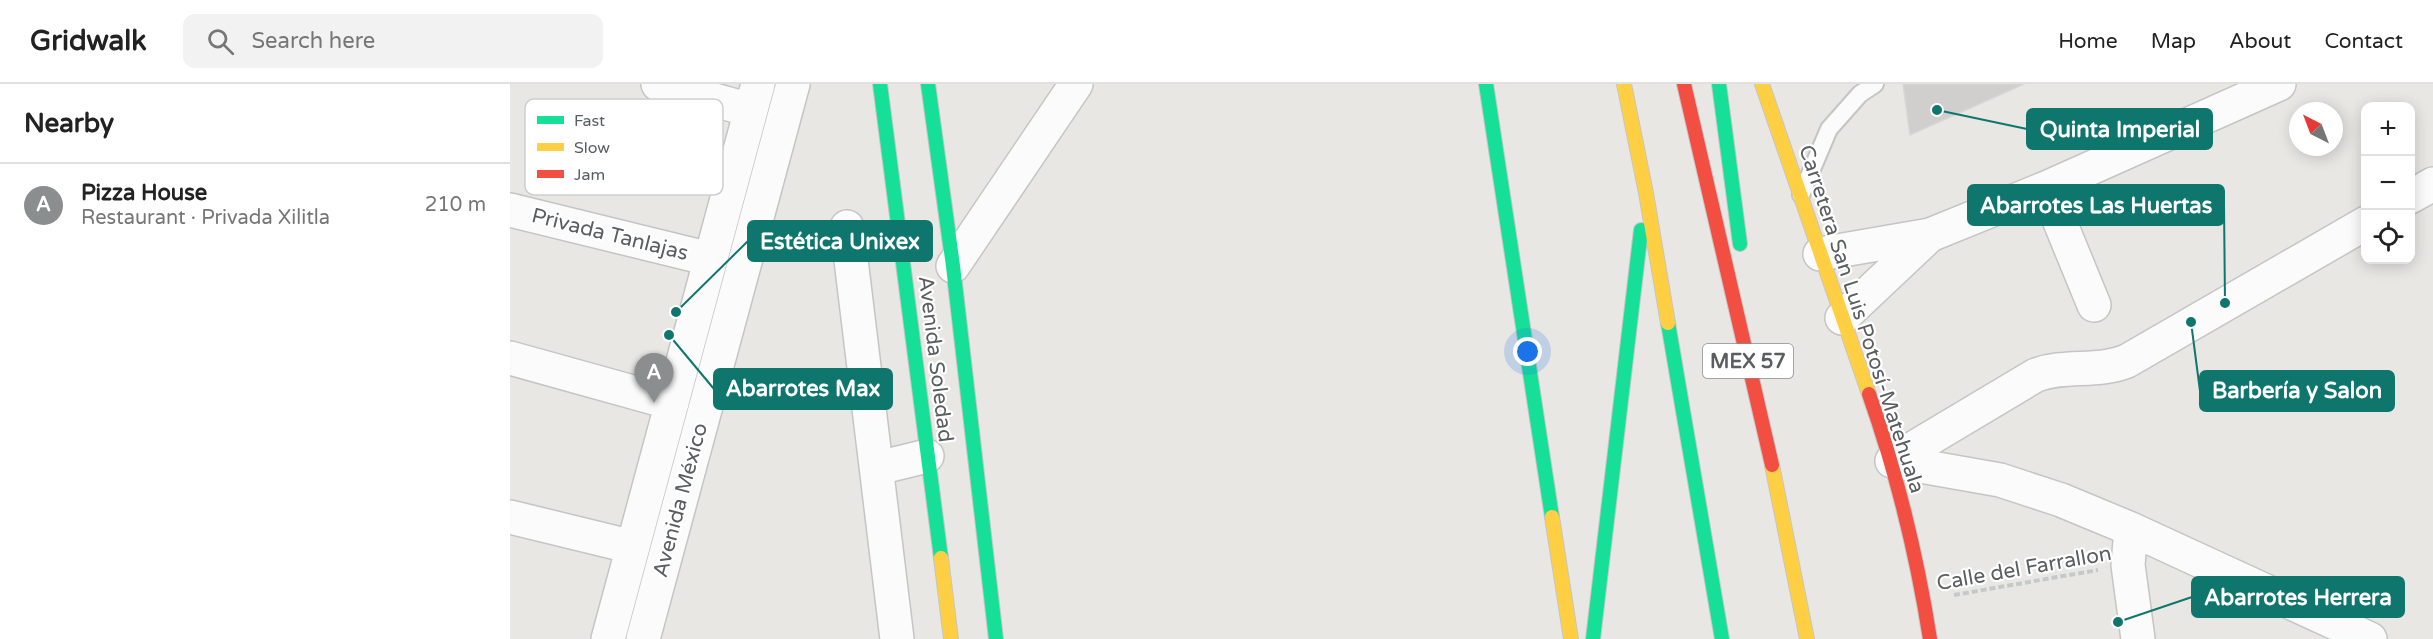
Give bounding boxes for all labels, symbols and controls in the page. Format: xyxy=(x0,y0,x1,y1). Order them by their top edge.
search box xyxy=(183,14,603,68)
text: Gridwalk xyxy=(30,24,147,58)
icon: search xyxy=(204,25,237,58)
text: Search here xyxy=(252,28,375,54)
text: Home xyxy=(2058,29,2118,54)
text: Map xyxy=(2151,29,2196,54)
text: About xyxy=(2229,29,2291,54)
text: Contact xyxy=(2324,29,2403,54)
legend xyxy=(525,99,723,195)
north arrow xyxy=(2289,102,2343,156)
map controls xyxy=(2361,102,2415,264)
button: + xyxy=(2361,102,2415,156)
text: Nearby xyxy=(24,108,114,139)
callout: Quinta Imperial xyxy=(2027,109,2212,149)
text: Fast xyxy=(574,111,605,131)
text: Quinta Imperial xyxy=(2040,117,2200,143)
text: Slow xyxy=(574,138,610,158)
street label: Carretera San Luis Potosí-Matehuala xyxy=(1793,142,1930,496)
button: − xyxy=(2361,156,2415,210)
text: Jam xyxy=(574,165,605,185)
text: Pizza House xyxy=(81,180,207,206)
callout: Abarrotes Las Huertas xyxy=(1968,185,2224,225)
text: A xyxy=(36,193,51,217)
text: 210 m xyxy=(425,193,486,217)
text: Abarrotes Las Huertas xyxy=(1980,193,2213,219)
street label: Privada Tanlajas xyxy=(529,203,691,266)
text: Restaurant · Privada Xilitla xyxy=(81,206,330,230)
button: locate xyxy=(2361,210,2415,264)
callout: Estética Unixex xyxy=(748,221,932,261)
text: Estética Unixex xyxy=(760,229,920,255)
street label: Avenida Soledad xyxy=(913,274,958,444)
your location xyxy=(1513,337,1542,366)
road number: MEX 57 xyxy=(1703,344,1793,378)
pin: A xyxy=(634,354,674,403)
callout: Abarrotes Max xyxy=(714,369,892,409)
callout: Barbería y Salon xyxy=(2200,371,2394,411)
text: Abarrotes Max xyxy=(726,376,881,402)
text: Barbería y Salon xyxy=(2212,378,2382,404)
street label: Avenida México xyxy=(648,420,713,580)
street label: Calle del Farrallon xyxy=(1935,541,2113,596)
callout: Abarrotes Herrera xyxy=(2192,577,2404,617)
text: Abarrotes Herrera xyxy=(2204,585,2392,611)

